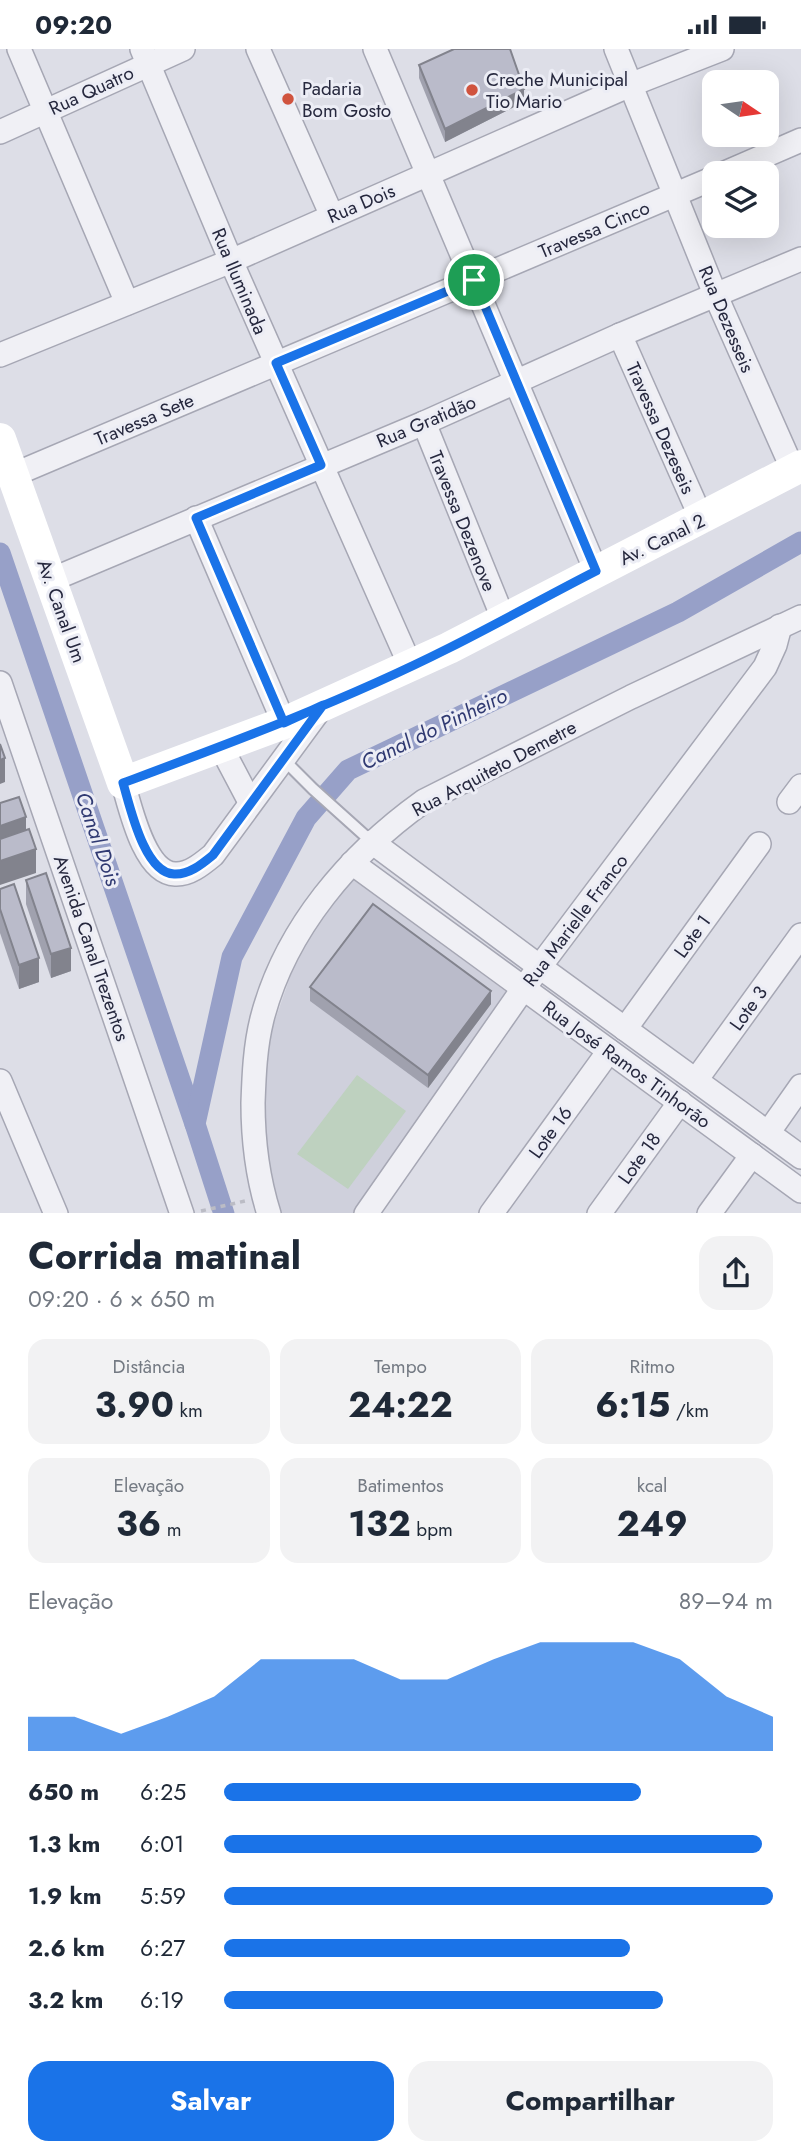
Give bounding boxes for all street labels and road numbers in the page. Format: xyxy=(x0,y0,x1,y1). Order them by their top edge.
street label: Rua Quatro xyxy=(44,59,138,122)
street label: Rua Dois xyxy=(323,177,400,230)
street label: Travessa Cinco xyxy=(534,194,654,265)
street label: Rua Iluminada xyxy=(205,224,274,339)
street label: Rua Dezesseis xyxy=(692,262,761,377)
street label: Travessa Dezeseis xyxy=(619,358,702,499)
street label: Travessa Sete xyxy=(90,386,198,452)
street label: Rua Gratidão xyxy=(372,388,480,455)
street label: Travessa Dezenove xyxy=(422,447,503,596)
street label: Av. Canal 2 xyxy=(615,507,710,572)
street label: Av. Canal Um xyxy=(30,556,93,667)
street label: Rua Arquiteto Demetre xyxy=(407,714,581,823)
street label: Rua Marielle Franco xyxy=(517,848,634,992)
street label: Avenida Canal Trezentos xyxy=(47,851,136,1045)
street label: Lote 1 xyxy=(668,909,717,963)
street label: Lote 3 xyxy=(723,980,774,1036)
street label: Rua José Ramos Tinhorão xyxy=(537,994,716,1135)
street label: Lote 16 xyxy=(522,1101,579,1164)
street label: Lote 18 xyxy=(611,1127,667,1190)

